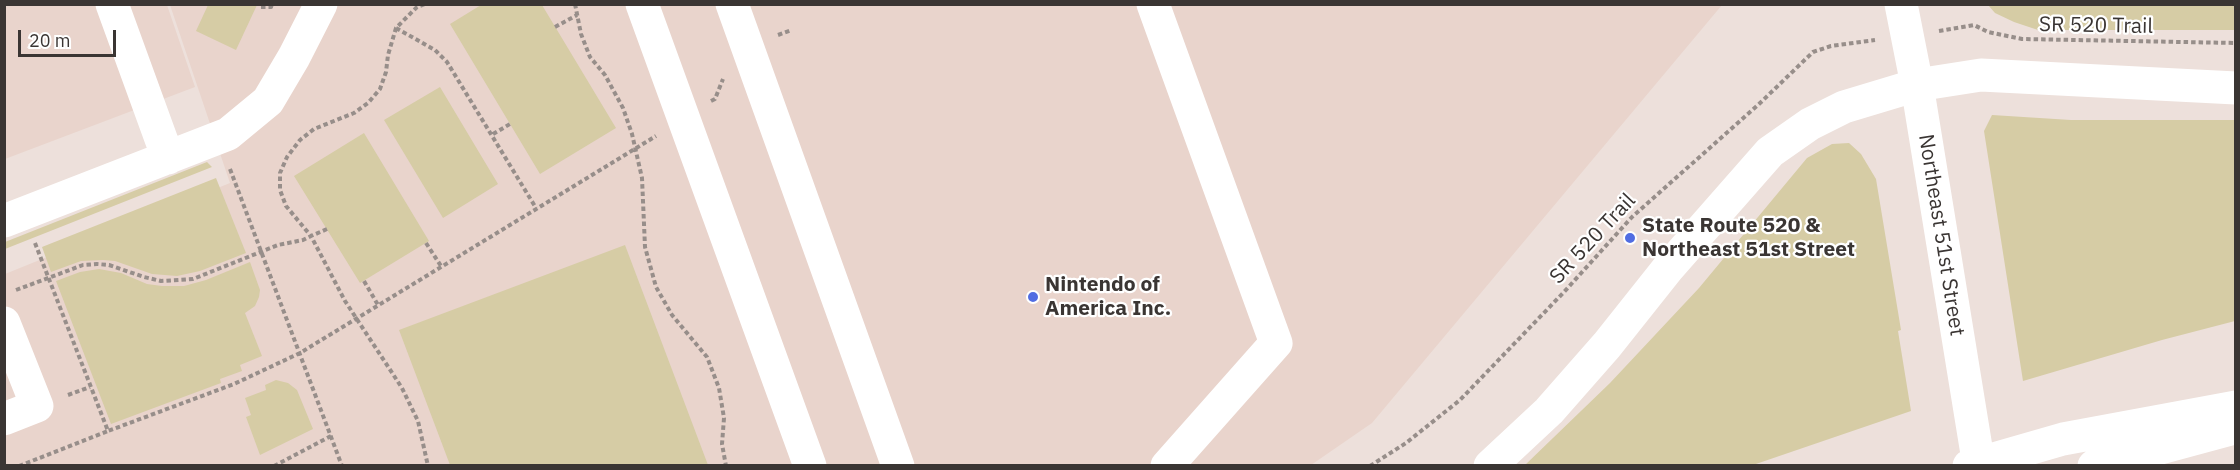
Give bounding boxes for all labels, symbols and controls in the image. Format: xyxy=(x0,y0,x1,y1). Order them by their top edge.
street label: SR 520 Trail xyxy=(2039,12,2153,40)
scale bar xyxy=(21,18,118,56)
text: 20 m xyxy=(29,29,71,52)
street label: Northeast 51st Street xyxy=(1913,132,1969,338)
street label: SR 520 Trail xyxy=(1545,189,1641,289)
place label: State Route 520 & Northeast 51st Street xyxy=(1642,213,1855,263)
marker: State Route 520 & Northeast 51st Street xyxy=(1623,231,1637,245)
place label: Nintendo of America Inc. xyxy=(1045,272,1171,322)
marker: Nintendo of America Inc. xyxy=(1026,290,1040,304)

